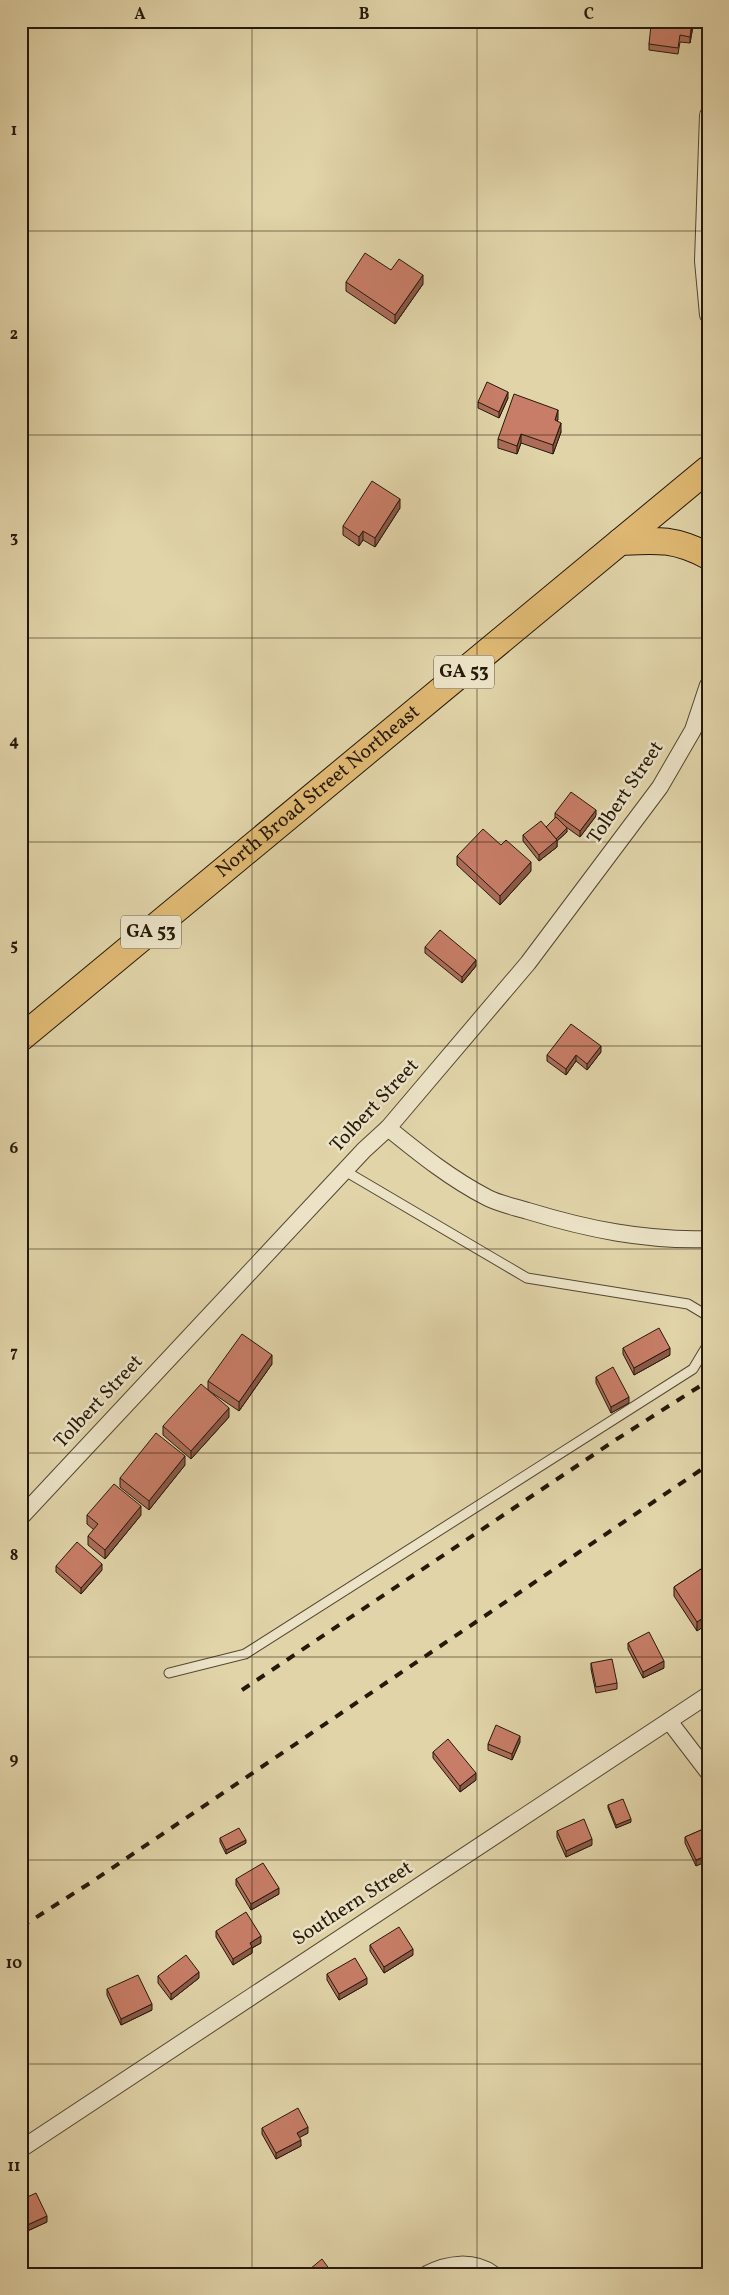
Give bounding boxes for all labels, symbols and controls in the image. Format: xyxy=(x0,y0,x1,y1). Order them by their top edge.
text: A xyxy=(134,4,146,26)
text: B xyxy=(359,4,370,26)
text: C xyxy=(584,4,594,26)
text: 1 xyxy=(11,120,17,142)
text: 2 xyxy=(10,324,18,346)
text: 3 xyxy=(10,527,18,549)
road number: GA 53 xyxy=(434,656,494,689)
street label: North Broad Street Northeast xyxy=(210,699,427,885)
text: 4 xyxy=(9,731,19,753)
street label: Tolbert Street xyxy=(581,736,671,850)
road number: GA 53 xyxy=(121,916,181,949)
text: 5 xyxy=(10,935,18,957)
street label: Tolbert Street xyxy=(324,1053,426,1159)
text: 6 xyxy=(10,1138,19,1160)
text: 7 xyxy=(10,1342,18,1364)
street label: Tolbert Street xyxy=(48,1349,150,1455)
text: 8 xyxy=(10,1545,18,1567)
text: 9 xyxy=(10,1749,19,1771)
street label: Southern Street xyxy=(287,1855,419,1953)
text: 10 xyxy=(6,1953,22,1975)
text: 11 xyxy=(8,2156,20,2178)

